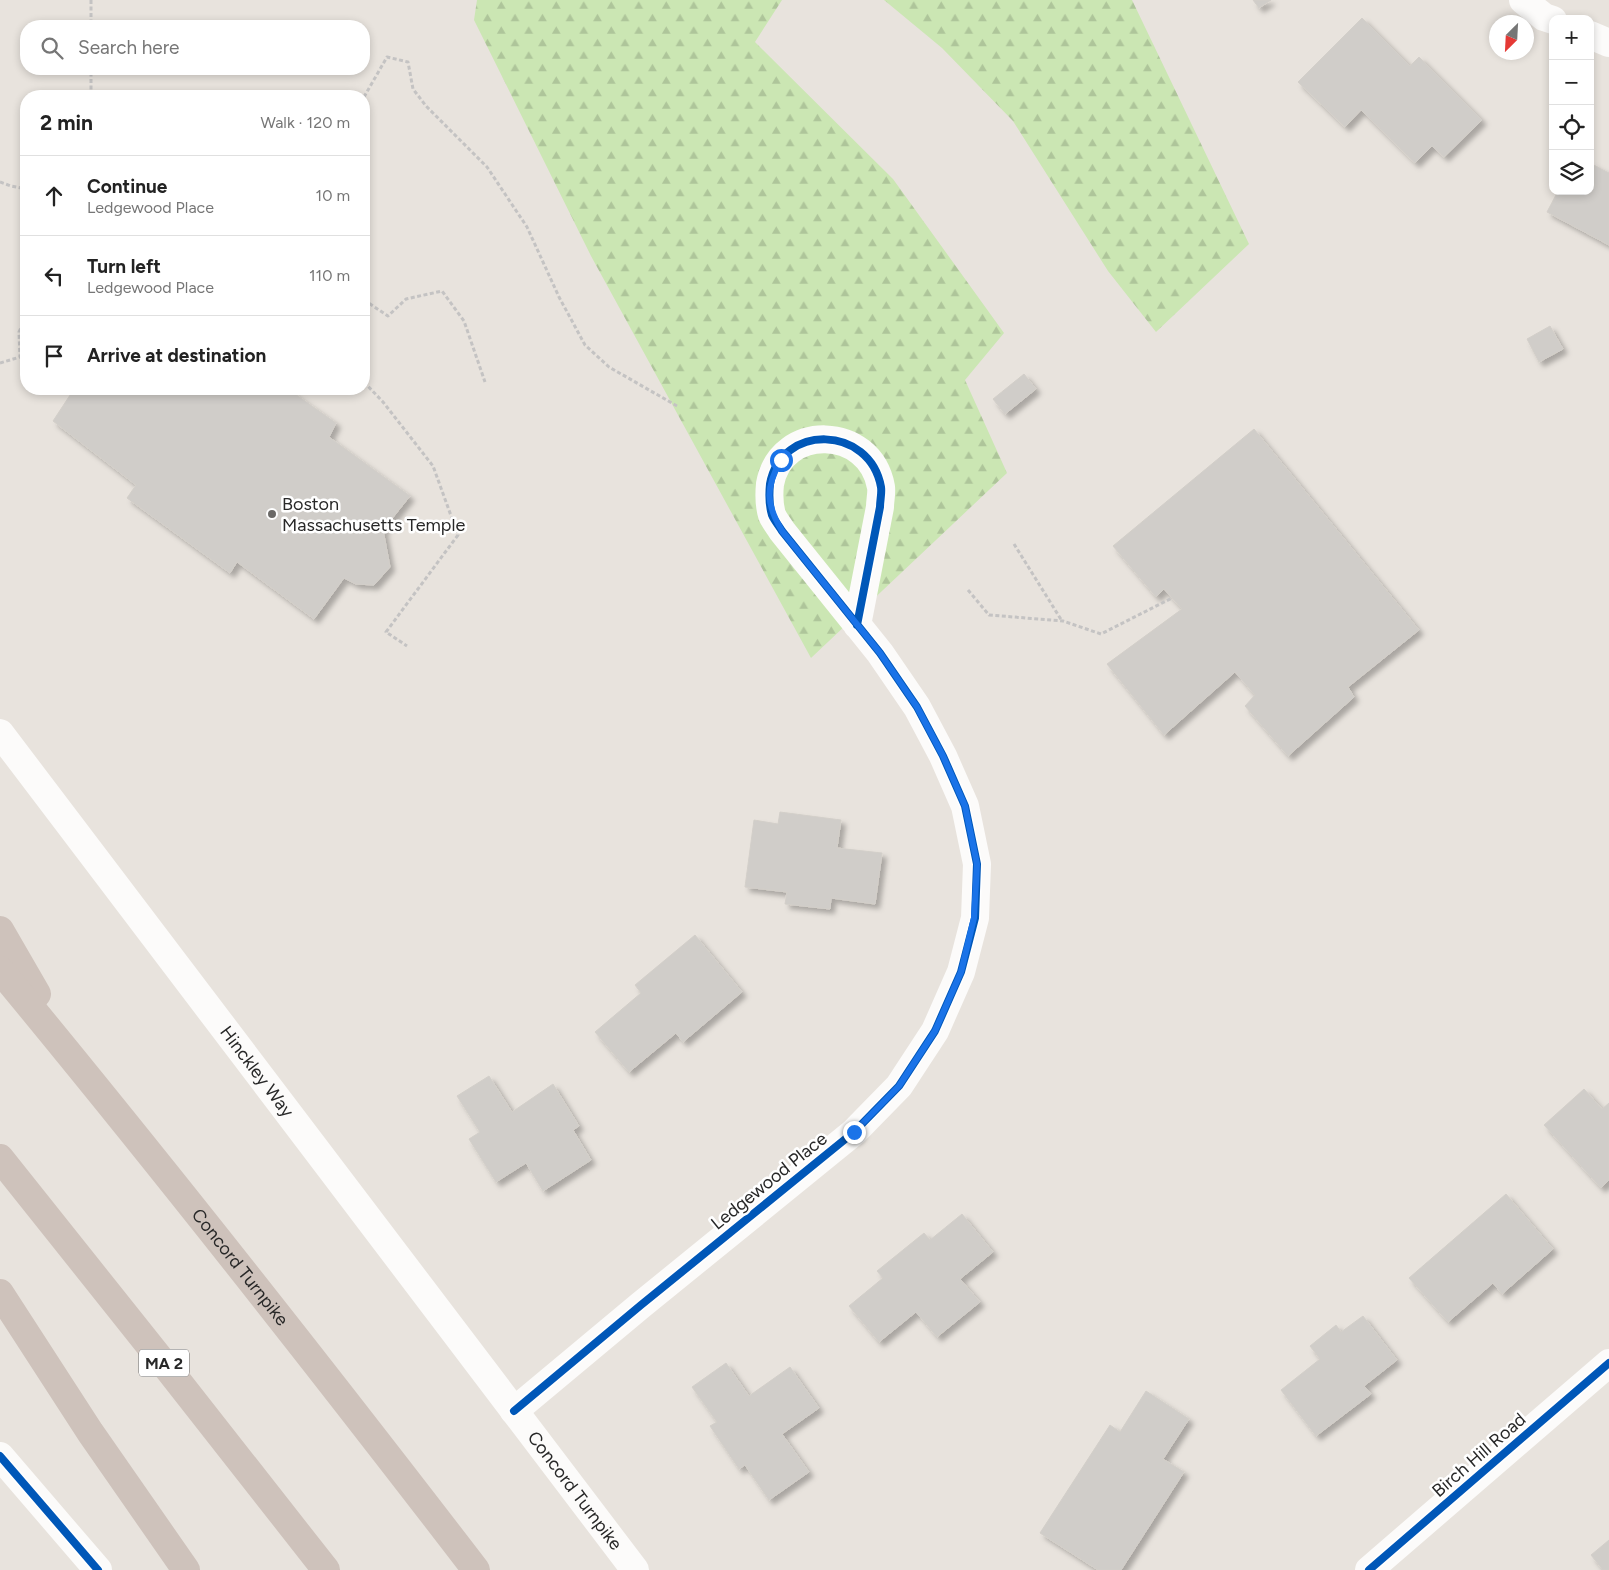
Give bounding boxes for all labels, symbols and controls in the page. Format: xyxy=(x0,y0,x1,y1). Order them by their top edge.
north arrow xyxy=(1489,15,1534,60)
map controls xyxy=(1549,15,1594,195)
button: + xyxy=(1549,15,1594,60)
search box xyxy=(20,20,370,75)
icon: search xyxy=(38,34,66,62)
text: Search here xyxy=(78,36,180,59)
button: − xyxy=(1549,60,1594,105)
button: locate xyxy=(1549,105,1594,150)
text: 2 min xyxy=(40,110,93,135)
text: Walk · 120 m xyxy=(261,113,350,132)
button: layers xyxy=(1549,150,1594,195)
text: Continue xyxy=(87,175,167,198)
icon: ahead xyxy=(40,182,68,210)
text: 10 m xyxy=(316,186,350,205)
text: Ledgewood Place xyxy=(87,198,214,217)
text: Turn left xyxy=(87,255,161,278)
icon: left xyxy=(40,262,68,290)
text: 110 m xyxy=(309,266,350,285)
text: Ledgewood Place xyxy=(87,278,214,297)
icon: arrive xyxy=(40,342,68,370)
text: Arrive at destination xyxy=(87,344,266,367)
route start xyxy=(770,449,793,472)
place label: Boston Massachusetts Temple xyxy=(282,493,465,536)
marker: Boston Massachusetts Temple xyxy=(266,508,278,520)
street label: Hinckley Way xyxy=(215,1022,299,1122)
route end xyxy=(843,1121,866,1144)
street label: Ledgewood Place xyxy=(707,1127,832,1234)
street label: Concord Turnpike xyxy=(187,1204,293,1330)
road number: MA 2 xyxy=(139,1350,189,1376)
street label: Birch Hill Road xyxy=(1428,1408,1530,1502)
street label: Concord Turnpike xyxy=(523,1427,627,1555)

